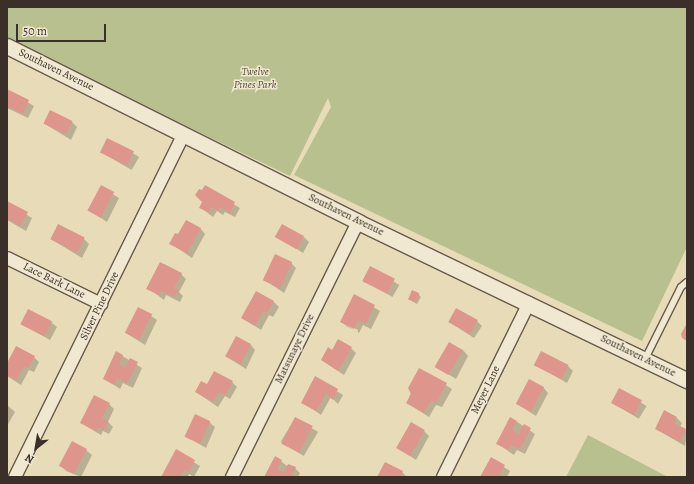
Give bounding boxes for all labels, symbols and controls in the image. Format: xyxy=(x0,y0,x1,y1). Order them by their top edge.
scale bar xyxy=(18,16,108,42)
text: 50 m xyxy=(23,23,47,39)
street label: Southaven Avenue xyxy=(16,46,96,94)
park label: Twelve Pines Park xyxy=(234,66,276,92)
street label: Southaven Avenue xyxy=(306,191,386,239)
street label: Lace Bark Lane xyxy=(21,260,87,302)
street label: Silver Pine Drive xyxy=(78,270,122,342)
street label: Matsunaye Drive xyxy=(272,312,318,386)
street label: Southaven Avenue xyxy=(598,332,678,380)
street label: Meyer Lane xyxy=(469,364,503,416)
north arrow xyxy=(16,428,56,468)
text: N xyxy=(22,450,37,467)

